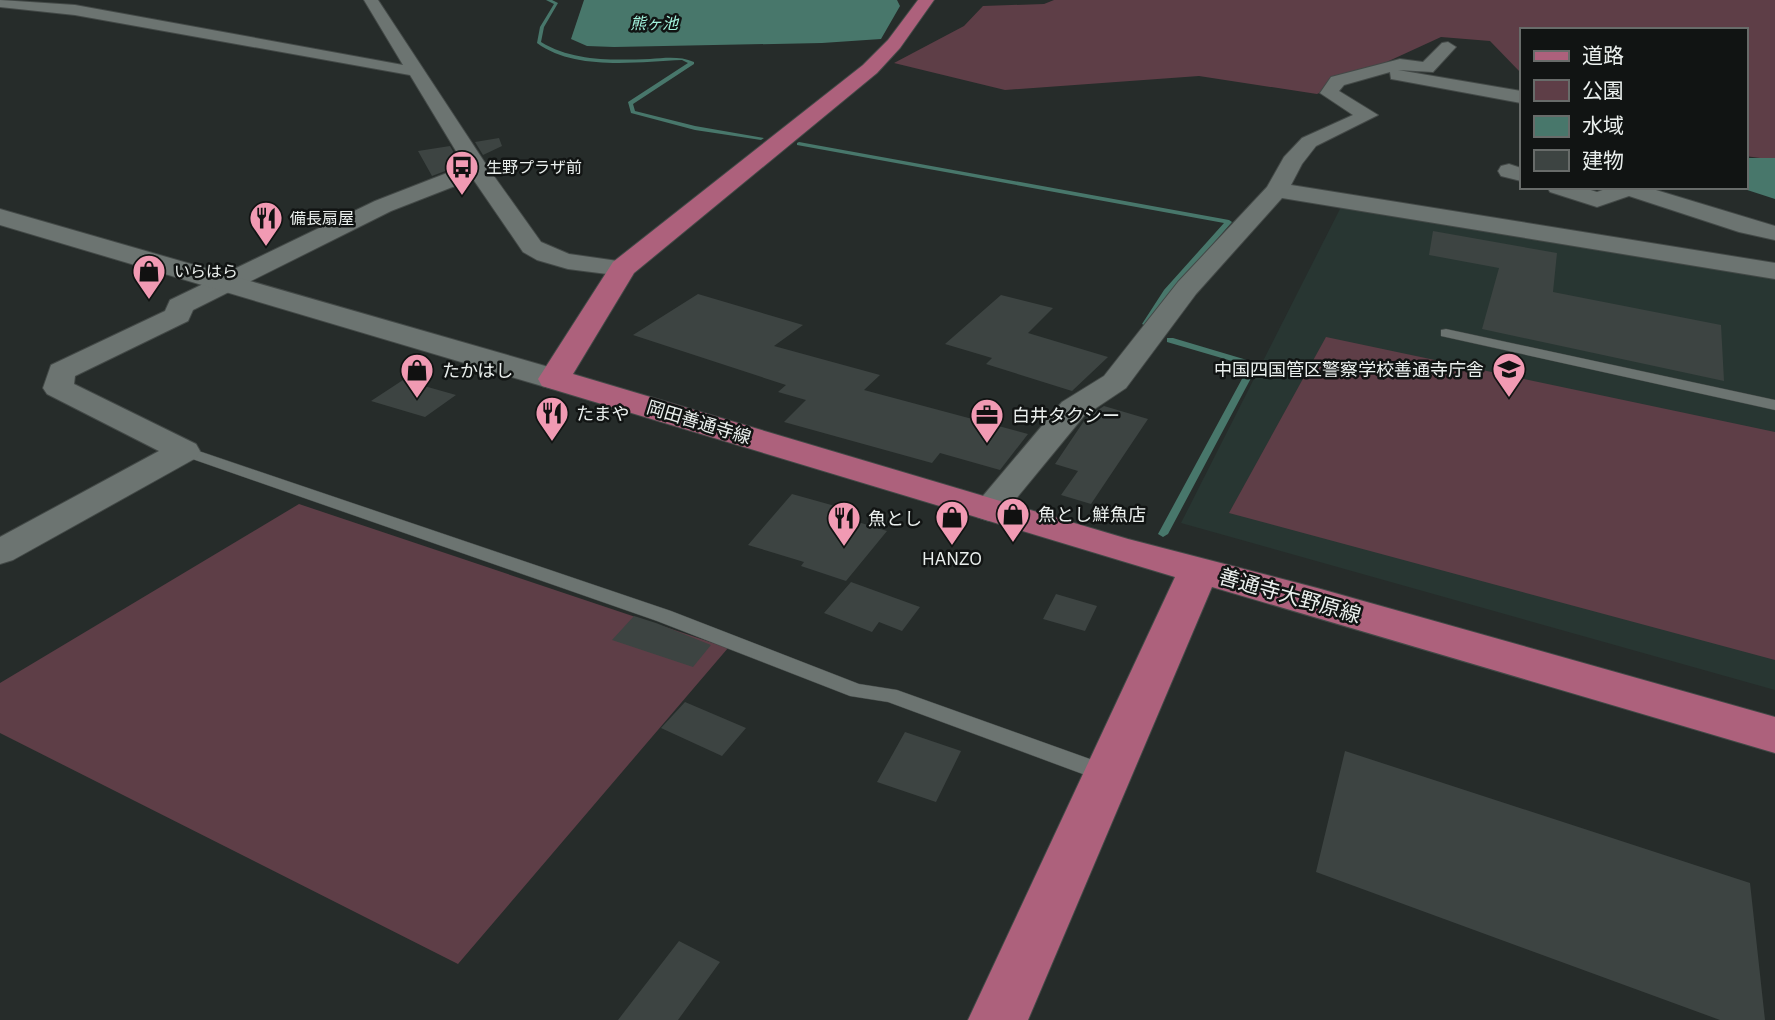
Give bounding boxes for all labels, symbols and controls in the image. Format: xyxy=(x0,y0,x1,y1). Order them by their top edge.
water label: 熊ヶ池 xyxy=(630,13,680,33)
legend xyxy=(1520,28,1747,189)
text: 道路 xyxy=(1582,41,1624,69)
text: 公園 xyxy=(1582,76,1624,104)
text: 水域 xyxy=(1582,111,1624,139)
text: 建物 xyxy=(1582,146,1624,174)
bus stop icon: 生野プラザ前 xyxy=(443,148,481,197)
place label: 生野プラザ前 xyxy=(486,157,582,177)
restaurant icon: 備長扇屋 xyxy=(247,199,285,248)
place label: 備長扇屋 xyxy=(290,208,354,228)
shop icon: いらはら xyxy=(130,252,168,301)
place label: いらはら xyxy=(174,261,238,281)
school or university icon: 中国四国管区警察学校善通寺庁舎 xyxy=(1490,350,1528,399)
shop icon: たかはし xyxy=(398,351,436,400)
place label: 中国四国管区警察学校善通寺庁舎 xyxy=(1214,358,1484,381)
place label: たかはし xyxy=(442,359,513,382)
restaurant icon: たまや xyxy=(533,394,571,443)
street label: 岡田善通寺線 xyxy=(644,395,754,449)
office icon: 白井タクシー xyxy=(968,396,1006,445)
place label: たまや xyxy=(576,402,629,425)
place label: 白井タクシー xyxy=(1012,404,1120,427)
shop icon: 魚とし鮮魚店 xyxy=(994,495,1032,544)
shop icon: HANZO xyxy=(933,498,971,547)
restaurant icon: 魚とし xyxy=(825,499,863,548)
place label: 魚とし鮮魚店 xyxy=(1038,503,1146,526)
place label: 魚とし xyxy=(868,507,922,530)
place label: HANZO xyxy=(922,547,982,570)
street label: 善通寺大野原線 xyxy=(1215,561,1365,629)

